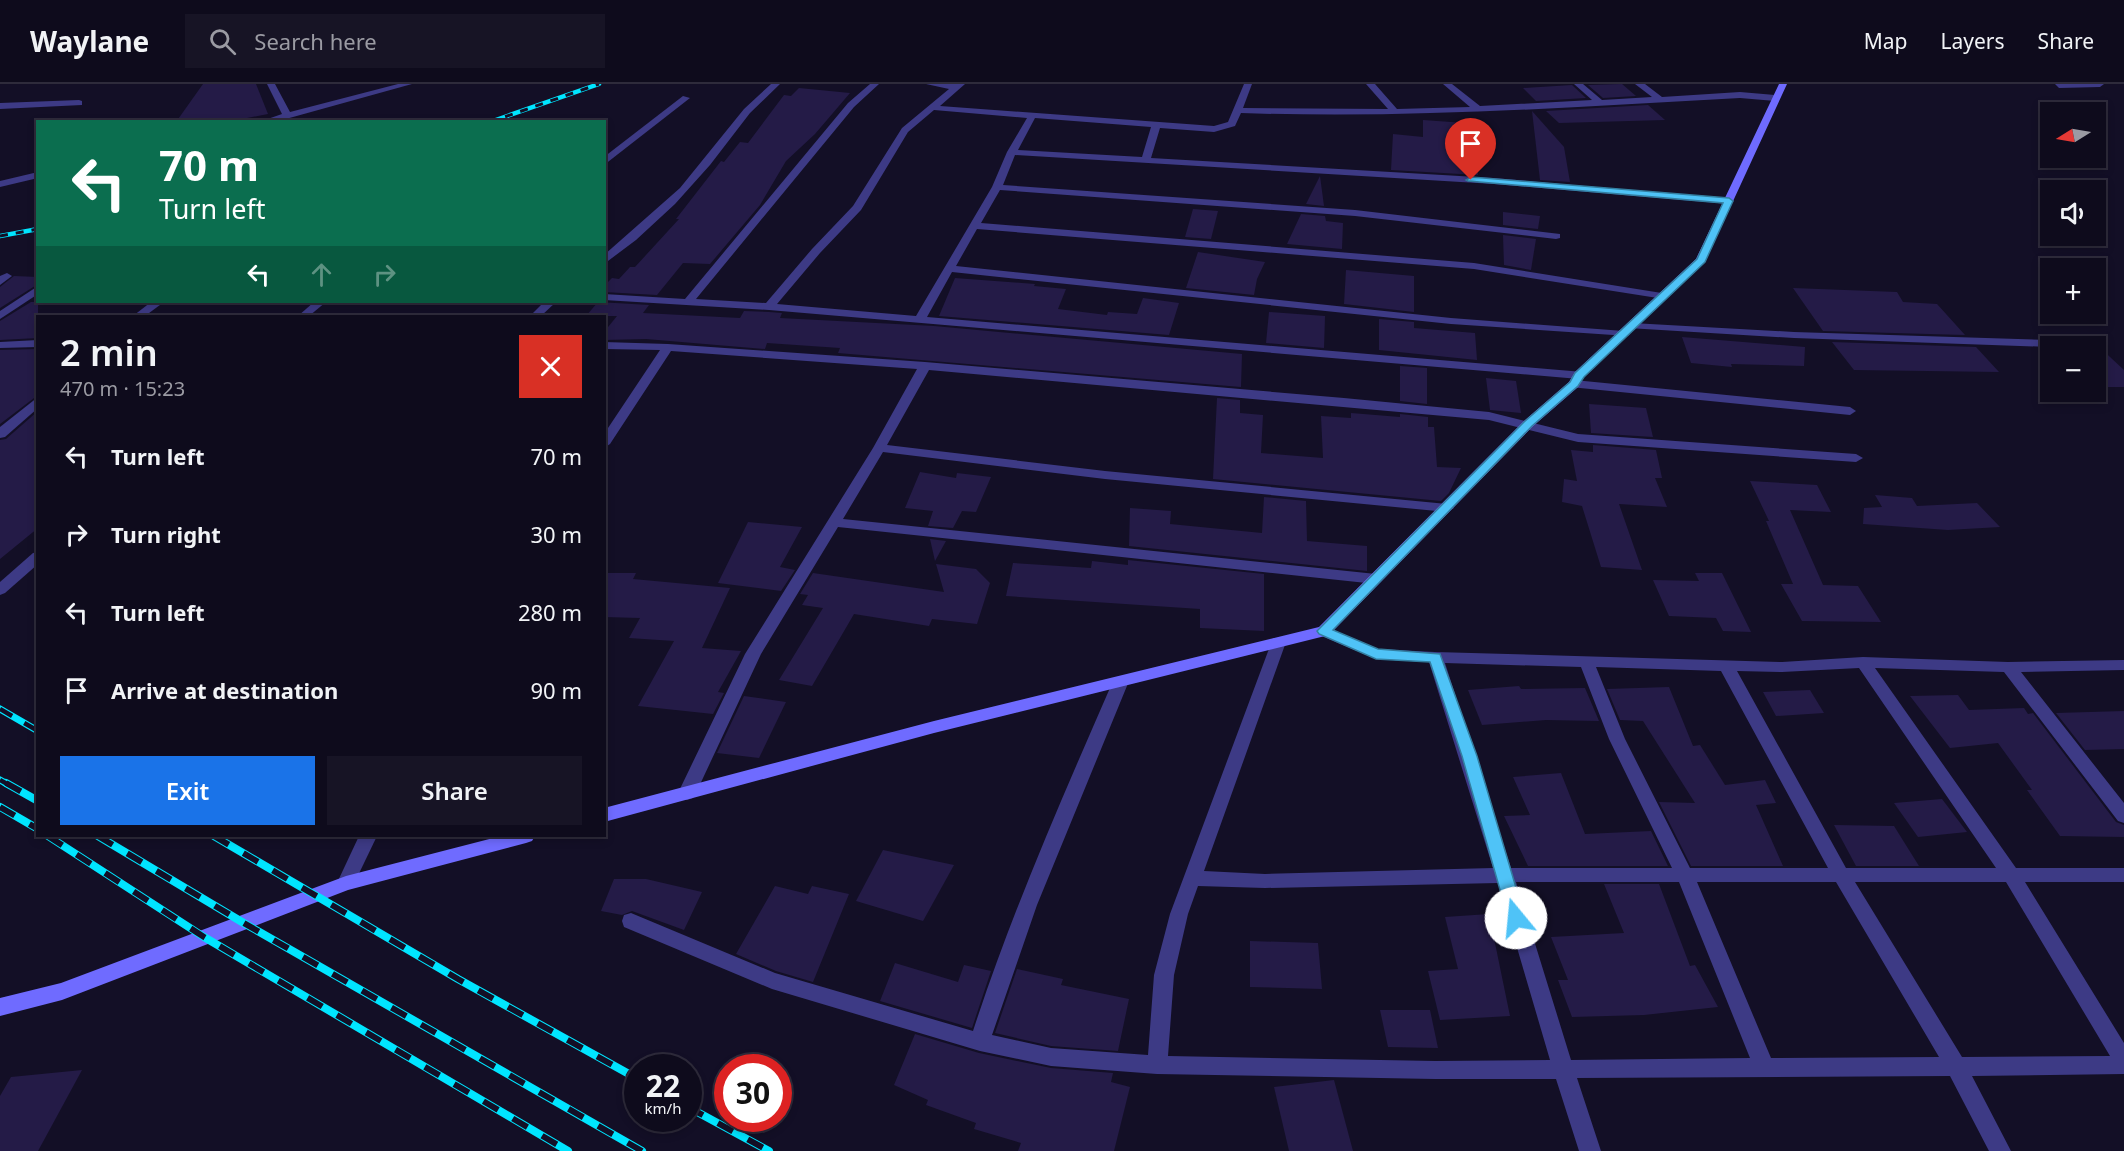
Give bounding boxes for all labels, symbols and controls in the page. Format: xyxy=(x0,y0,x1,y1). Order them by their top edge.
search box xyxy=(185,14,605,68)
text: Waylane xyxy=(30,22,149,60)
icon: search xyxy=(206,25,239,58)
text: Search here xyxy=(254,26,377,56)
text: Map xyxy=(1864,27,1908,55)
text: Layers xyxy=(1941,27,2005,55)
text: Share xyxy=(2038,27,2094,55)
north arrow xyxy=(2040,102,2106,168)
map controls xyxy=(2040,102,2106,402)
pin xyxy=(1445,118,1496,180)
icon: arrive xyxy=(1454,127,1487,160)
text: 70 m xyxy=(159,136,259,193)
icon: left xyxy=(60,144,138,222)
button: sound xyxy=(2040,180,2106,246)
text: Turn left xyxy=(159,190,265,227)
icon: left xyxy=(242,258,275,291)
icon: ahead xyxy=(305,258,338,291)
icon: right xyxy=(368,258,401,291)
button: + xyxy=(2040,258,2106,324)
text: 2 min xyxy=(60,328,158,377)
button: close xyxy=(519,335,582,398)
button: − xyxy=(2040,336,2106,402)
text: 470 m · 15:23 xyxy=(60,375,185,402)
icon: left xyxy=(60,440,93,473)
text: Turn left xyxy=(111,441,205,471)
text: 70 m xyxy=(531,441,582,471)
icon: right xyxy=(60,518,93,551)
text: Turn right xyxy=(111,519,221,549)
text: 30 m xyxy=(531,519,582,549)
icon: left xyxy=(60,596,93,629)
text: Turn left xyxy=(111,597,205,627)
text: 280 m xyxy=(518,597,582,627)
icon: arrive xyxy=(60,674,93,707)
text: Arrive at destination xyxy=(111,675,338,705)
text: 90 m xyxy=(531,675,582,705)
button: Exit xyxy=(60,756,315,825)
button: Share xyxy=(327,756,582,825)
position arrow xyxy=(1484,886,1548,950)
speed limit sign: 30 xyxy=(714,1054,792,1132)
text: 22 xyxy=(646,1065,680,1106)
text: km/h xyxy=(645,1098,681,1118)

